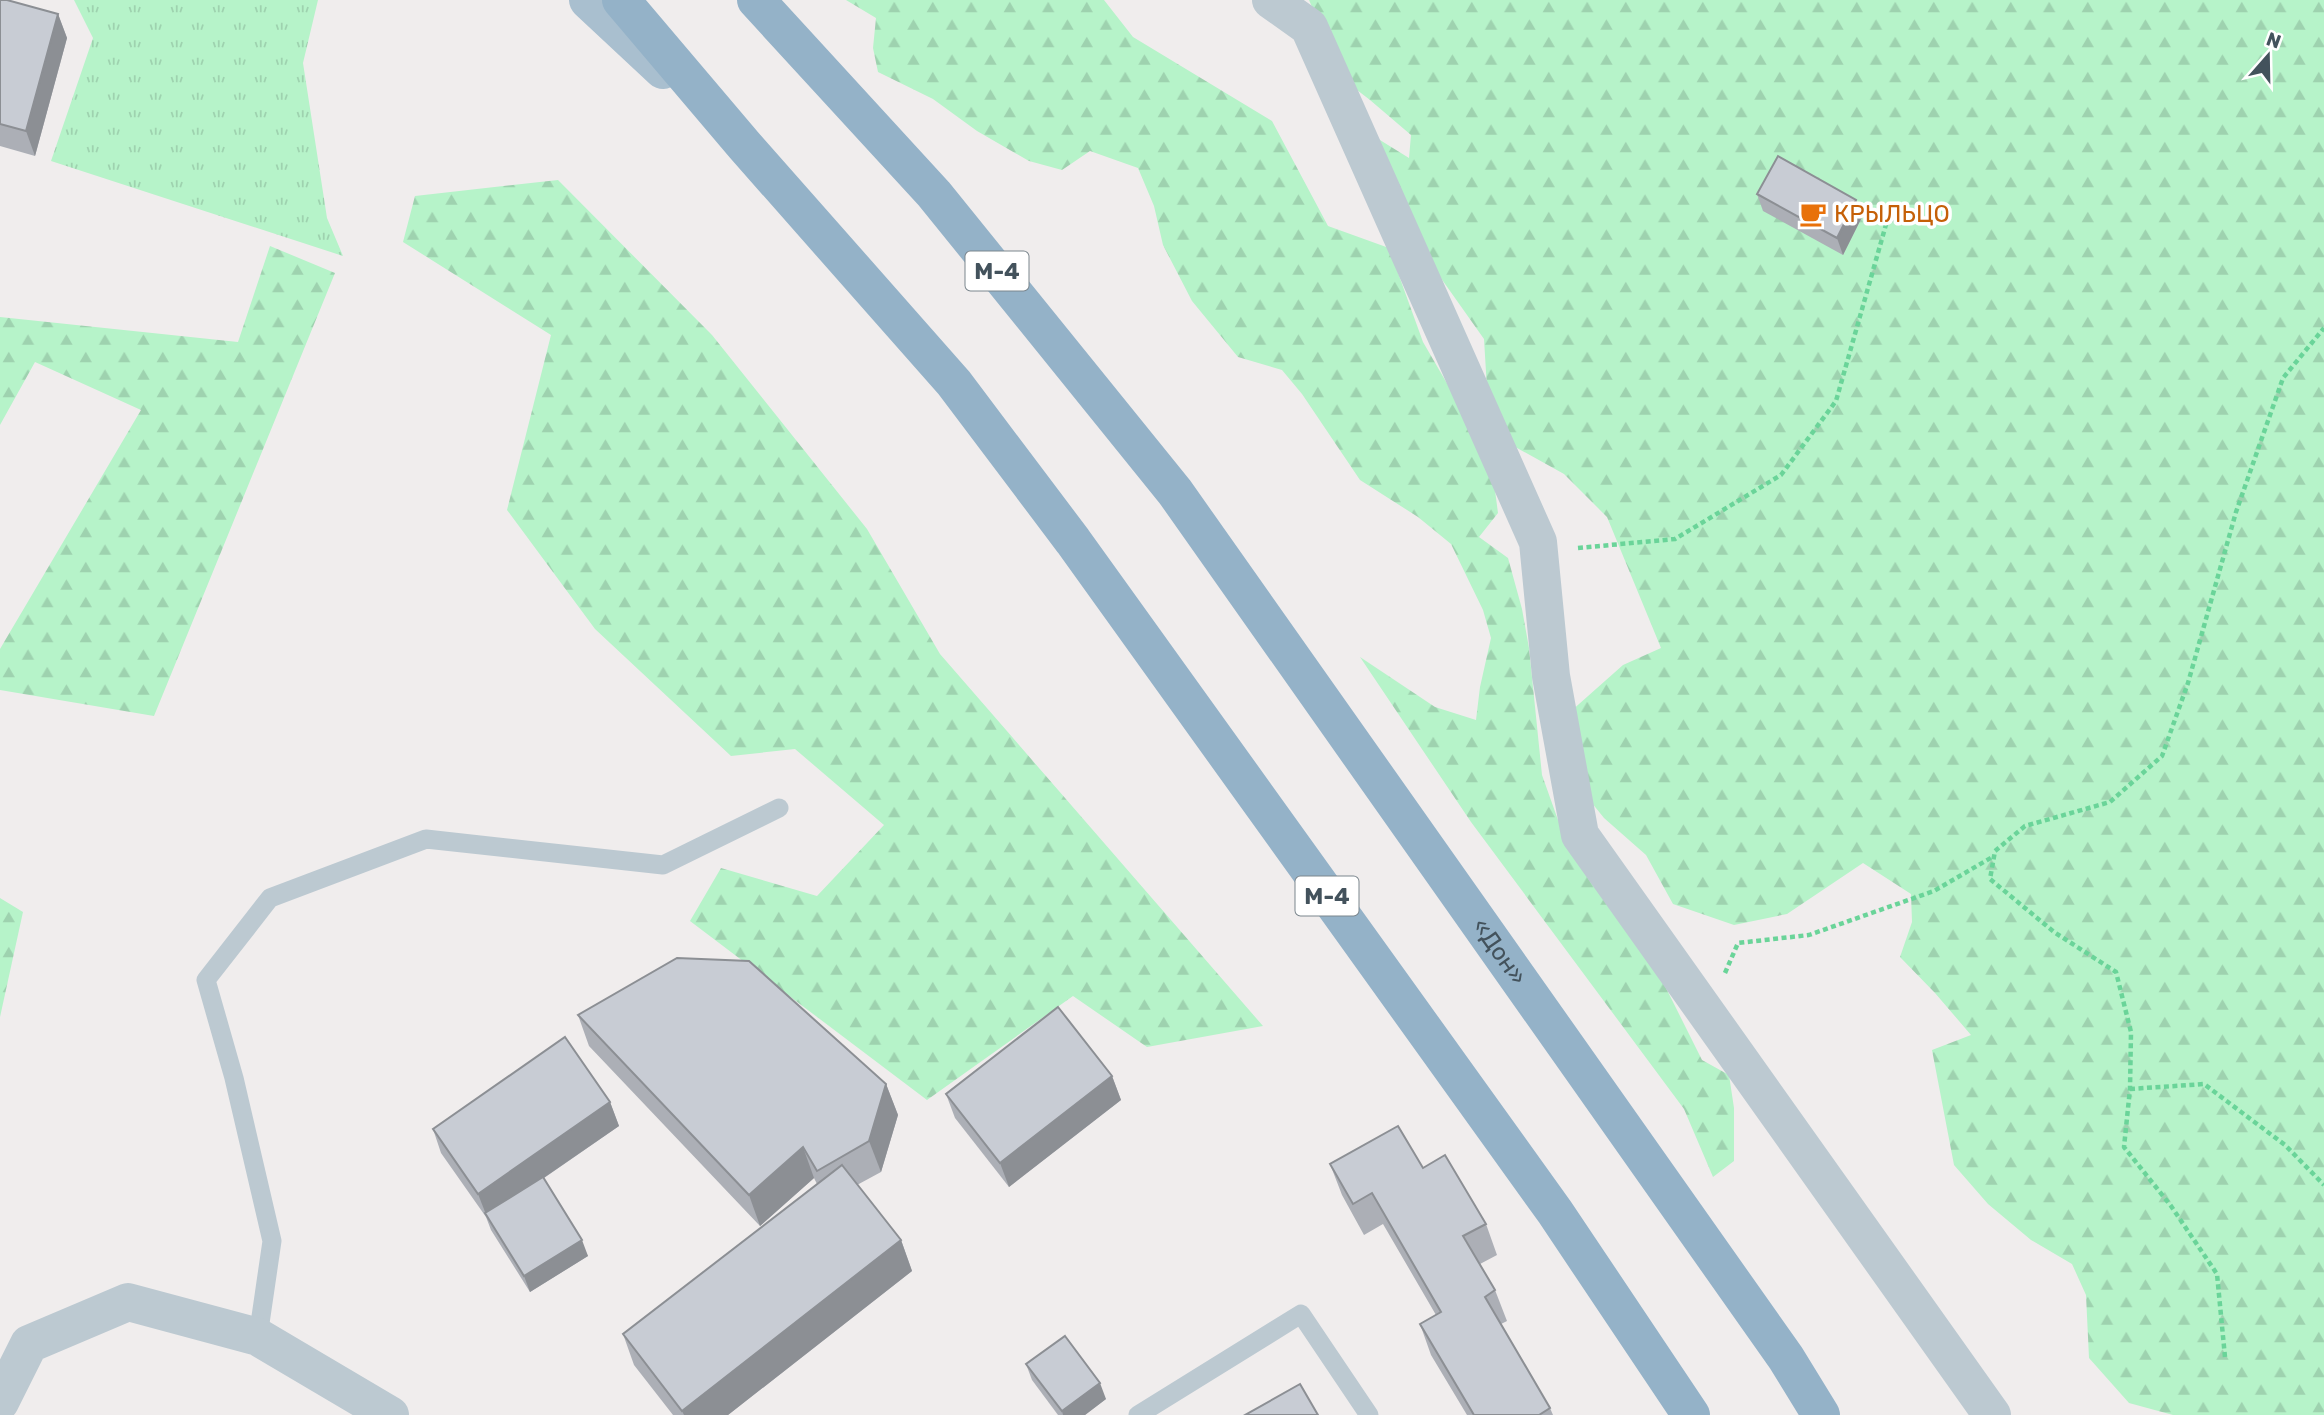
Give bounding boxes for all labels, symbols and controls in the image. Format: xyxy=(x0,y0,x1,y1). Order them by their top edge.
north arrow xyxy=(2233,21,2303,91)
text: N xyxy=(2263,27,2284,54)
cafe icon: КРЫЛЬЦО xyxy=(1798,199,1828,229)
place label: КРЫЛЬЦО xyxy=(1834,200,1950,228)
road number: М-4 xyxy=(965,252,1028,290)
road number: М-4 xyxy=(1296,876,1358,916)
street label: «Дон» xyxy=(1466,913,1532,990)

